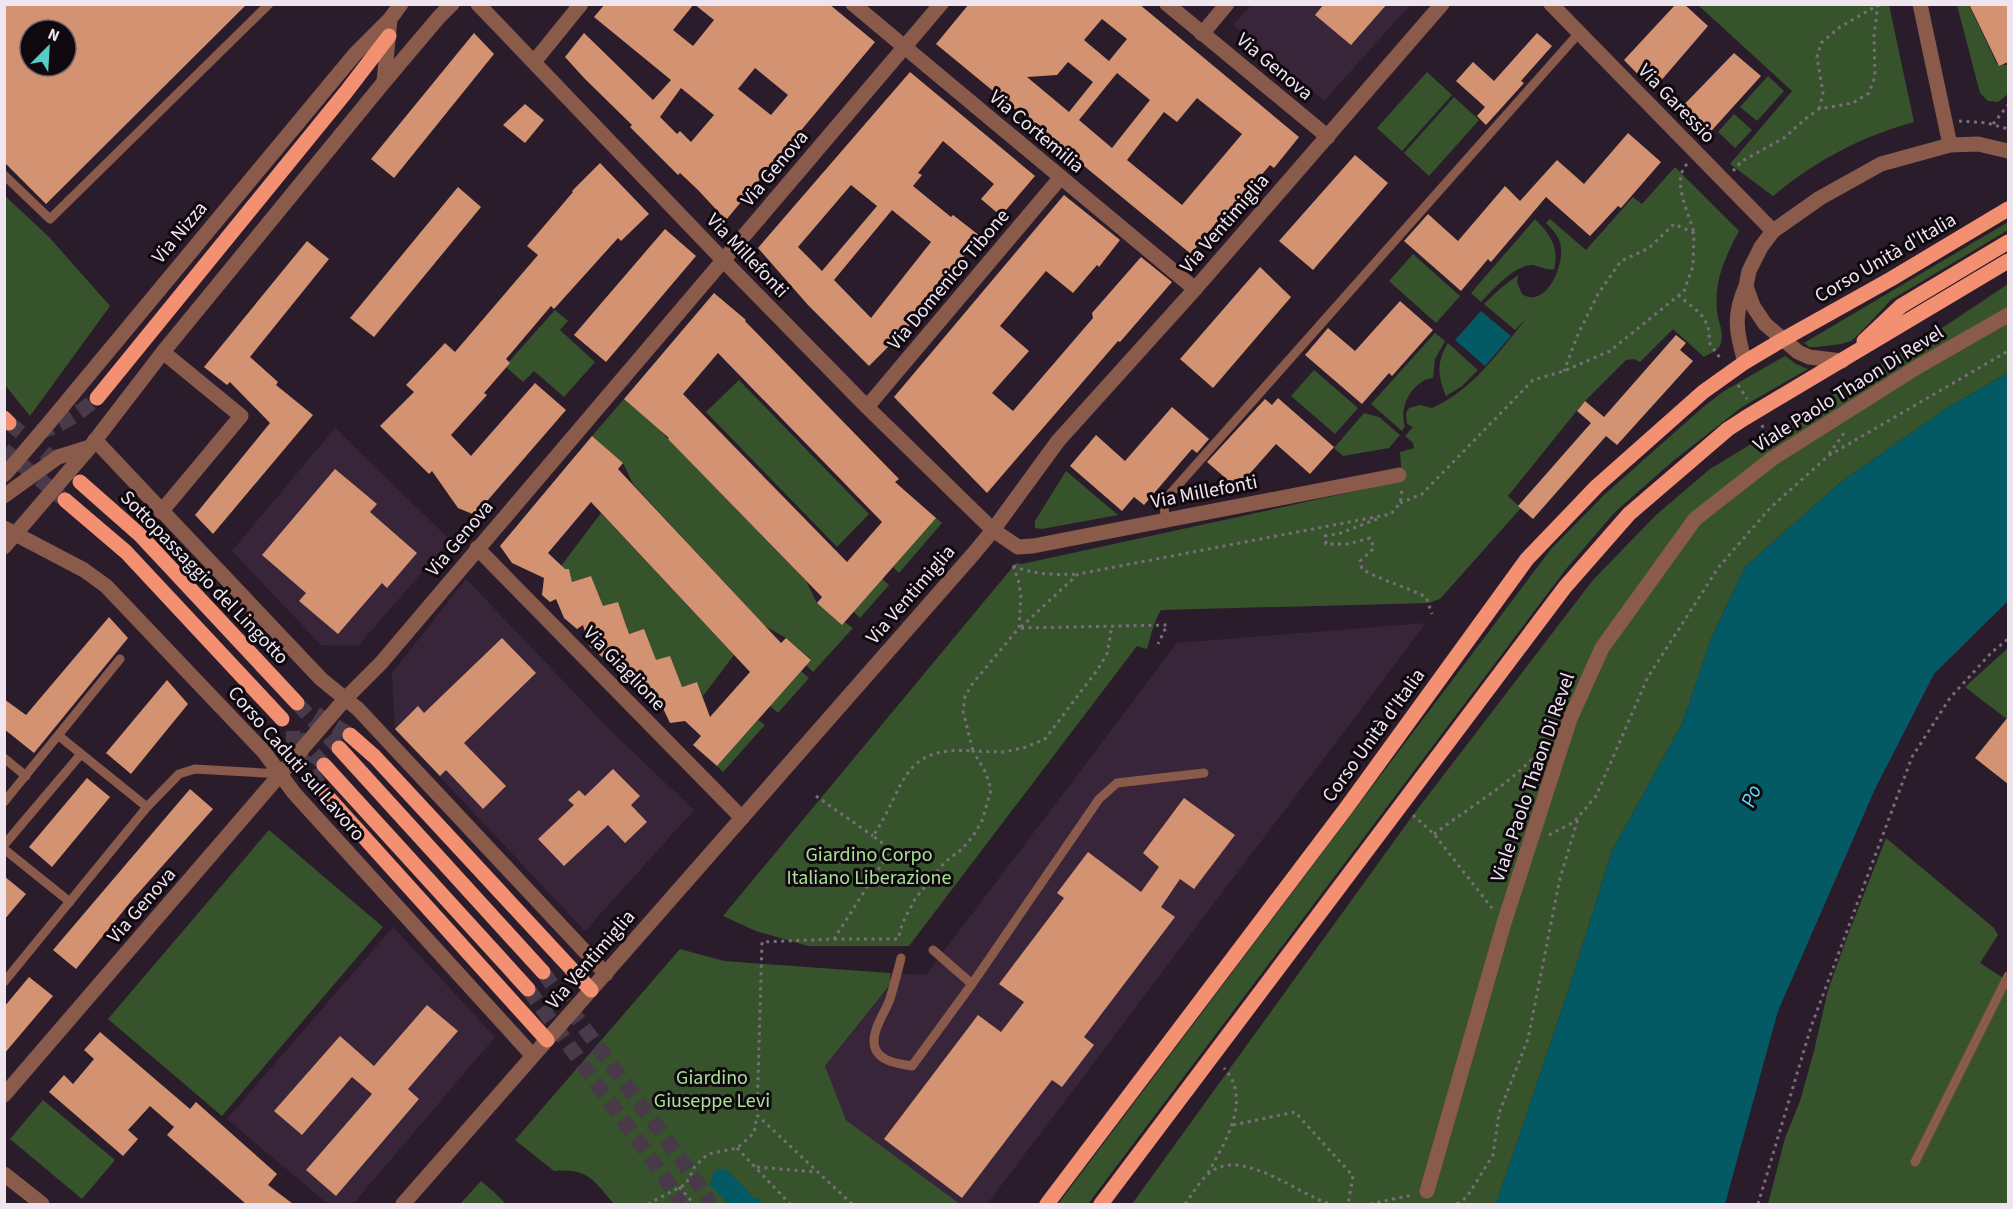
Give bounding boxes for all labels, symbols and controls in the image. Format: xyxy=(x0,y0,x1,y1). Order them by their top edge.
north arrow xyxy=(18,18,78,78)
text: N xyxy=(44,23,63,47)
street label: Via Genova xyxy=(1230,26,1319,107)
street label: Via Garessio xyxy=(1631,58,1721,150)
street label: Via Cortemilia xyxy=(983,84,1090,180)
street label: Via Genova xyxy=(734,124,815,213)
street label: Via Ventimiglia xyxy=(1174,168,1276,279)
street label: Via Nizza xyxy=(145,195,214,270)
street label: Via Domenico Tibone xyxy=(881,203,1016,356)
street label: Corso Unità d'Italia xyxy=(1809,206,1962,310)
street label: Via Millefonti xyxy=(700,207,795,304)
street label: Viale Paolo Thaon Di Revel xyxy=(1748,319,1949,459)
street label: Via Millefonti xyxy=(1149,468,1260,516)
street label: Sottopassaggio del Lingotto xyxy=(114,484,295,671)
street label: Via Genova xyxy=(419,494,500,583)
street label: Via Ventimiglia xyxy=(860,539,962,650)
street label: Via Giaglione xyxy=(577,620,672,717)
street label: Corso Unità d'Italia xyxy=(1316,663,1432,808)
street label: Viale Paolo Thaon Di Revel xyxy=(1484,669,1582,886)
street label: Corso Caduti sul Lavoro xyxy=(221,680,372,847)
water label: Po xyxy=(1733,780,1769,812)
park label: Giardino Corpo Italiano Liberazione xyxy=(787,841,951,892)
street label: Via Genova xyxy=(101,862,183,950)
street label: Via Ventimiglia xyxy=(540,904,642,1015)
park label: Giardino Giuseppe Levi xyxy=(654,1064,770,1115)

